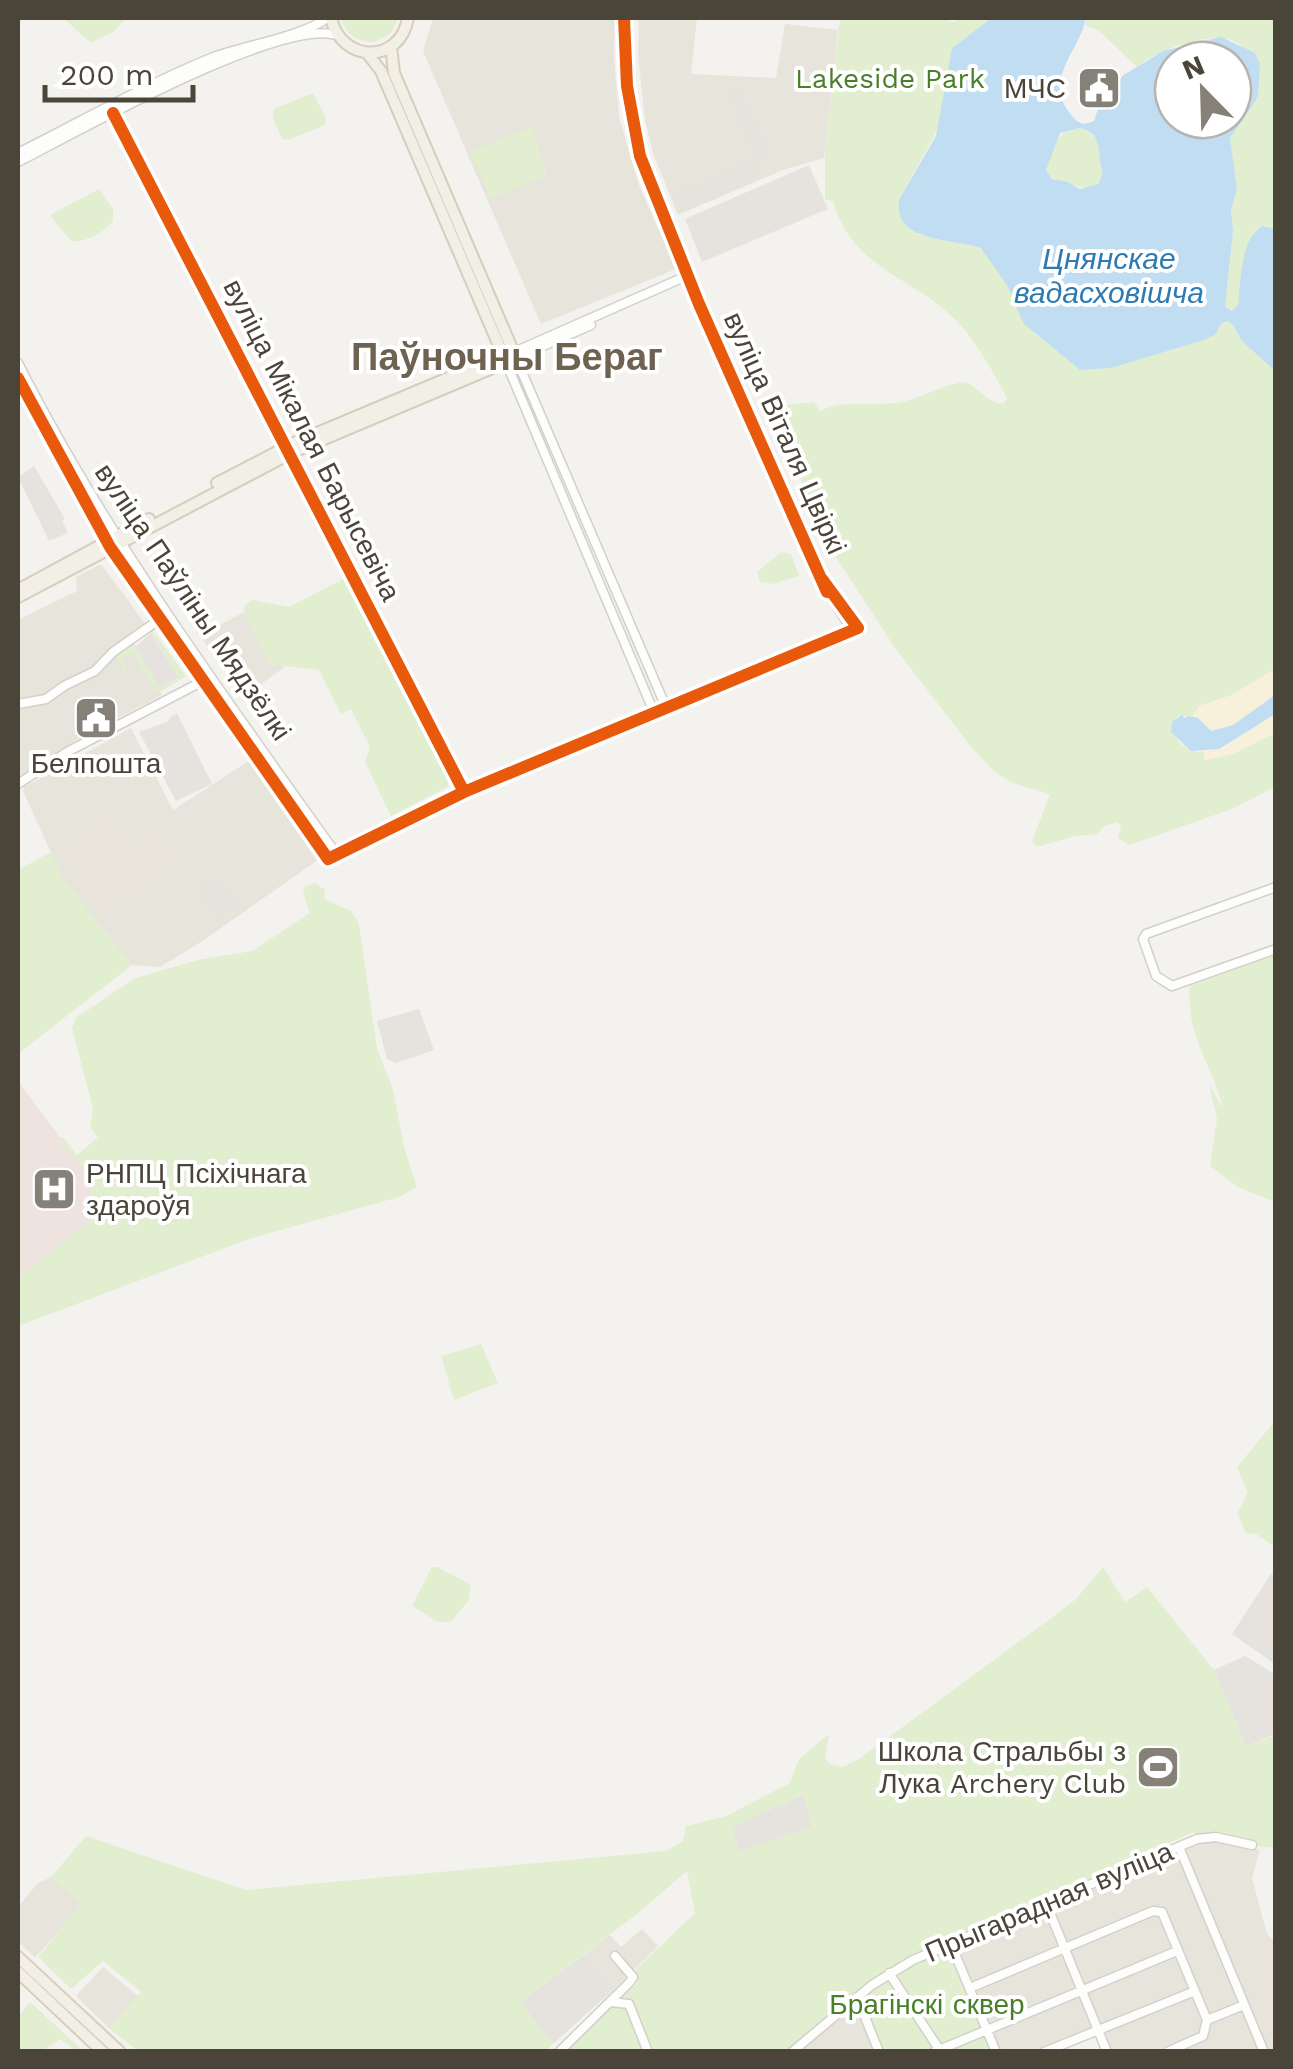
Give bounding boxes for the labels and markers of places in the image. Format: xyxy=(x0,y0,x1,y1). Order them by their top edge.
public building icon: МЧС xyxy=(1076,65,1122,111)
place label: МЧС xyxy=(1004,72,1066,105)
public building icon: Белпошта xyxy=(73,695,119,741)
place label: Белпошта xyxy=(31,747,162,780)
place label: РНПЦ Псіхічнага здароўя xyxy=(86,1157,307,1222)
hospital icon: РНПЦ Псіхічнага здароўя xyxy=(31,1166,77,1212)
place label: Школа Стральбы з Лука Archery Club xyxy=(878,1735,1126,1800)
sports icon: Школа Стральбы з Лука Archery Club xyxy=(1135,1744,1181,1790)

